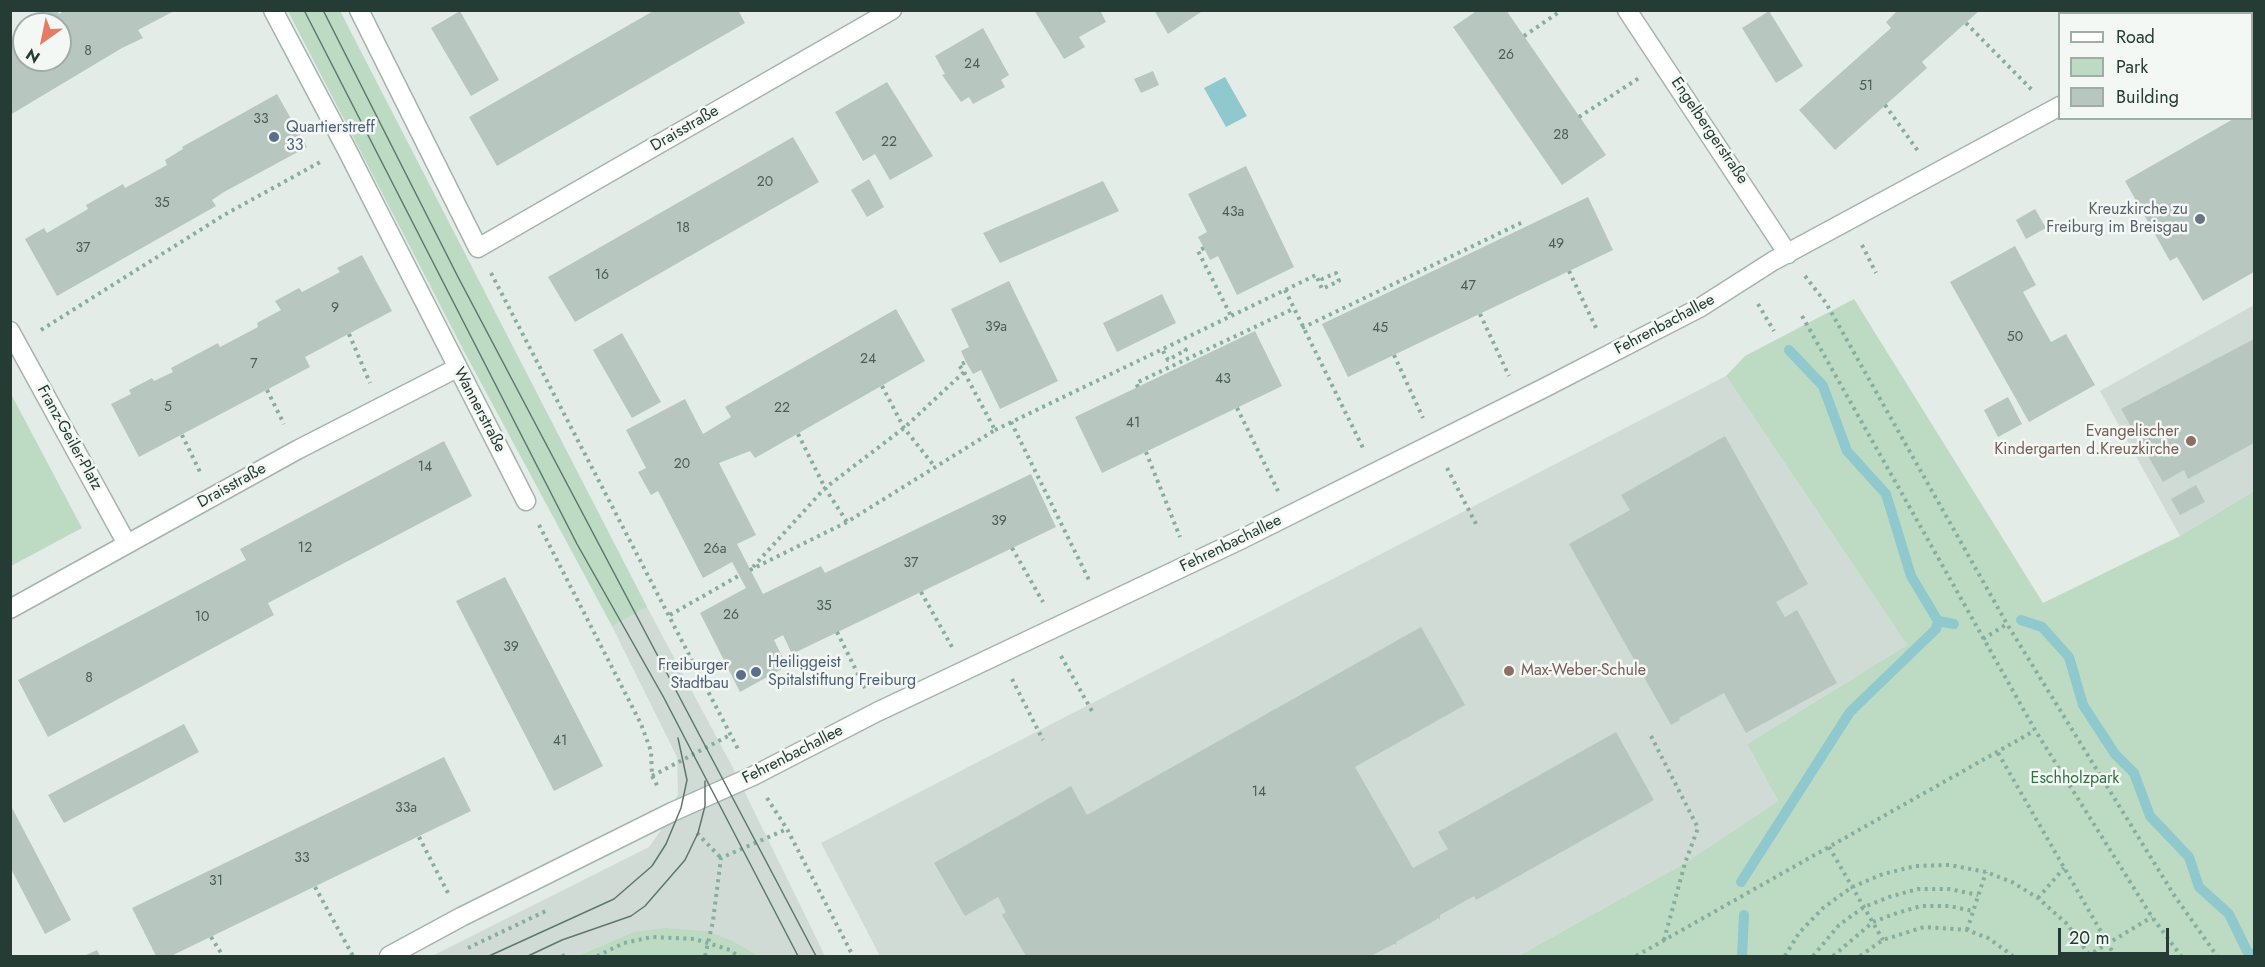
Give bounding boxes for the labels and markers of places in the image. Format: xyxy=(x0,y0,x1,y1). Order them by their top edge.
place label: Quartierstreff 33 xyxy=(286,118,375,156)
marker: Quartierstreff 33 xyxy=(267,130,281,144)
place label: Kreuzkirche zu Freiburg im Breisgau xyxy=(2046,200,2188,238)
marker: Kreuzkirche zu Freiburg im Breisgau xyxy=(2193,212,2207,226)
place label: Evangelischer Kindergarten d.Kreuzkirche xyxy=(1994,422,2179,460)
marker: Evangelischer Kindergarten d.Kreuzkirche xyxy=(2184,434,2198,448)
place label: Heiliggeist Spitalstiftung Freiburg xyxy=(768,653,916,691)
place label: Freiburger Stadtbau xyxy=(658,656,729,694)
place label: Max-Weber-Schule xyxy=(1521,661,1646,681)
marker: Max-Weber-Schule xyxy=(1502,664,1516,678)
marker: Heiliggeist Spitalstiftung Freiburg xyxy=(749,665,763,679)
marker: Freiburger Stadtbau xyxy=(734,668,748,682)

